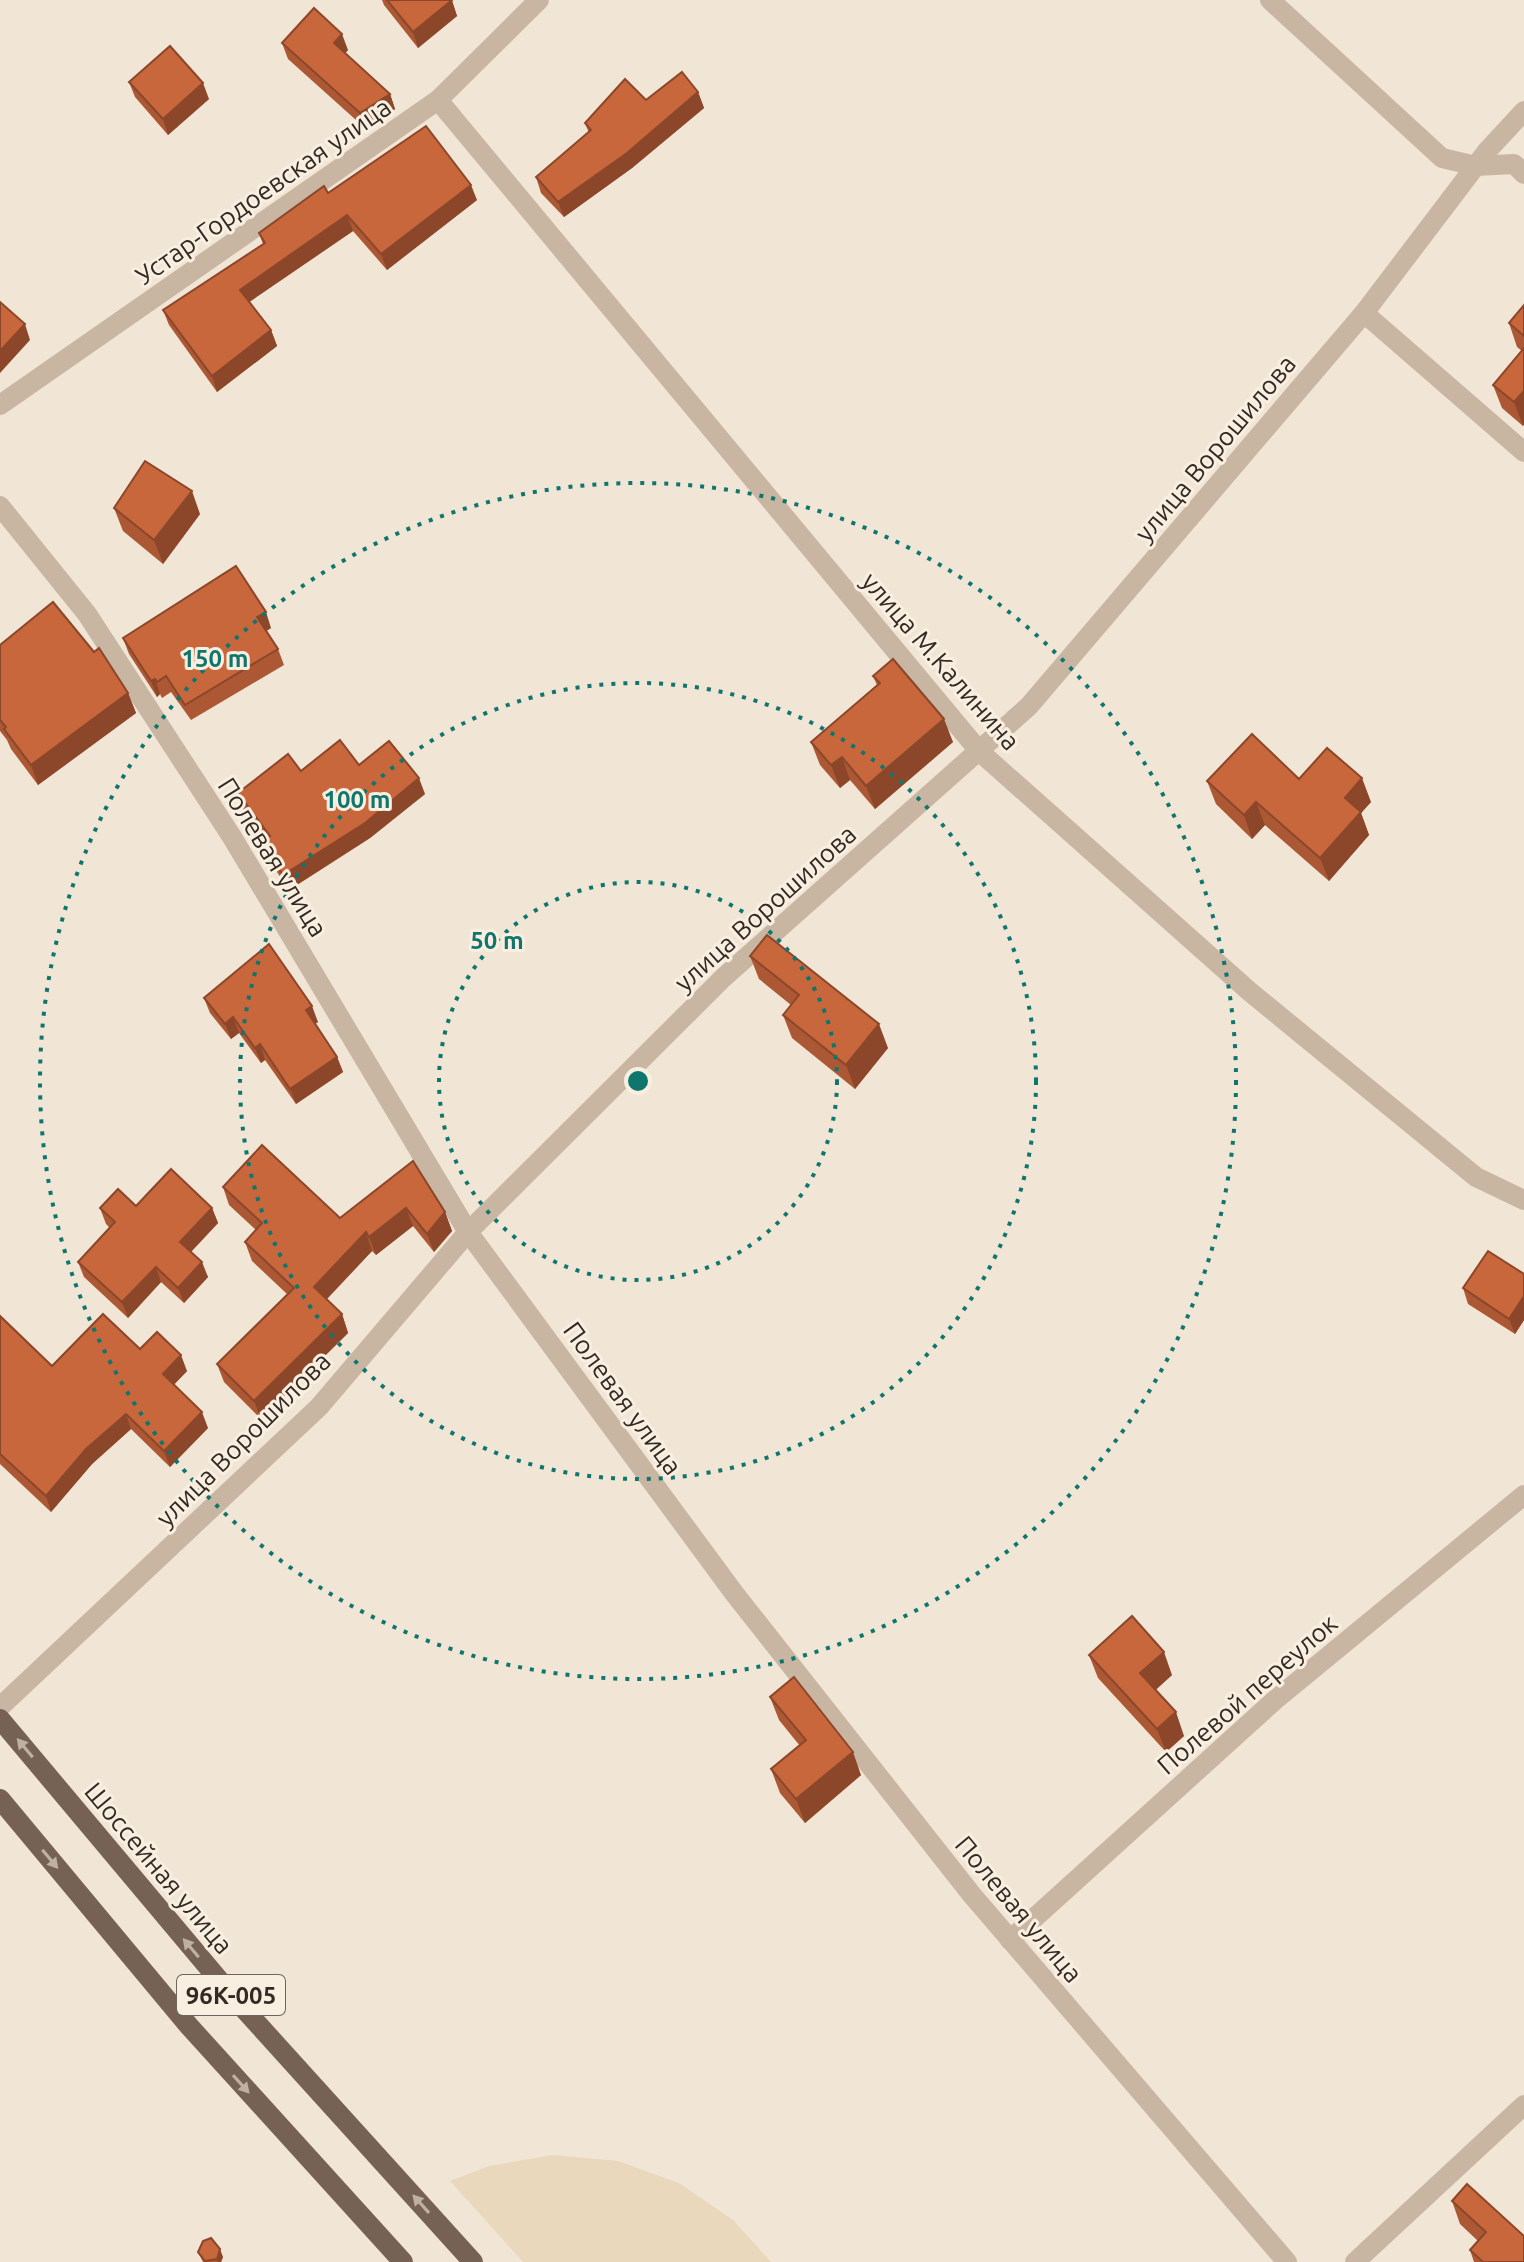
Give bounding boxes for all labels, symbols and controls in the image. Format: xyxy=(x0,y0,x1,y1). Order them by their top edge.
street label: Устар-Гордоевская улица xyxy=(130,92,396,290)
street label: улица Ворошилова xyxy=(1129,349,1301,547)
street label: улица М.Калинина xyxy=(856,566,1026,756)
text: 150 m xyxy=(182,645,248,672)
street label: Полевая улица xyxy=(213,772,333,942)
text: 100 m xyxy=(324,786,390,813)
street label: улица Ворошилова xyxy=(668,819,862,997)
text: 50 m xyxy=(470,927,524,954)
centre of rings xyxy=(624,1067,652,1095)
street label: Полевая улица xyxy=(558,1316,688,1480)
street label: улица Ворошилова xyxy=(150,1346,336,1532)
street label: Полевой переулок xyxy=(1151,1608,1343,1780)
one-way arrow xyxy=(17,1739,34,1759)
street label: Шоссейная улица xyxy=(79,1777,239,1959)
street label: Полевая улица xyxy=(950,1830,1088,1988)
one-way arrow xyxy=(41,1848,58,1868)
one-way arrow xyxy=(183,1938,200,1958)
road number: 96К-005 xyxy=(177,1975,285,2015)
one-way arrow xyxy=(232,2074,250,2093)
one-way arrow xyxy=(412,2195,430,2214)

